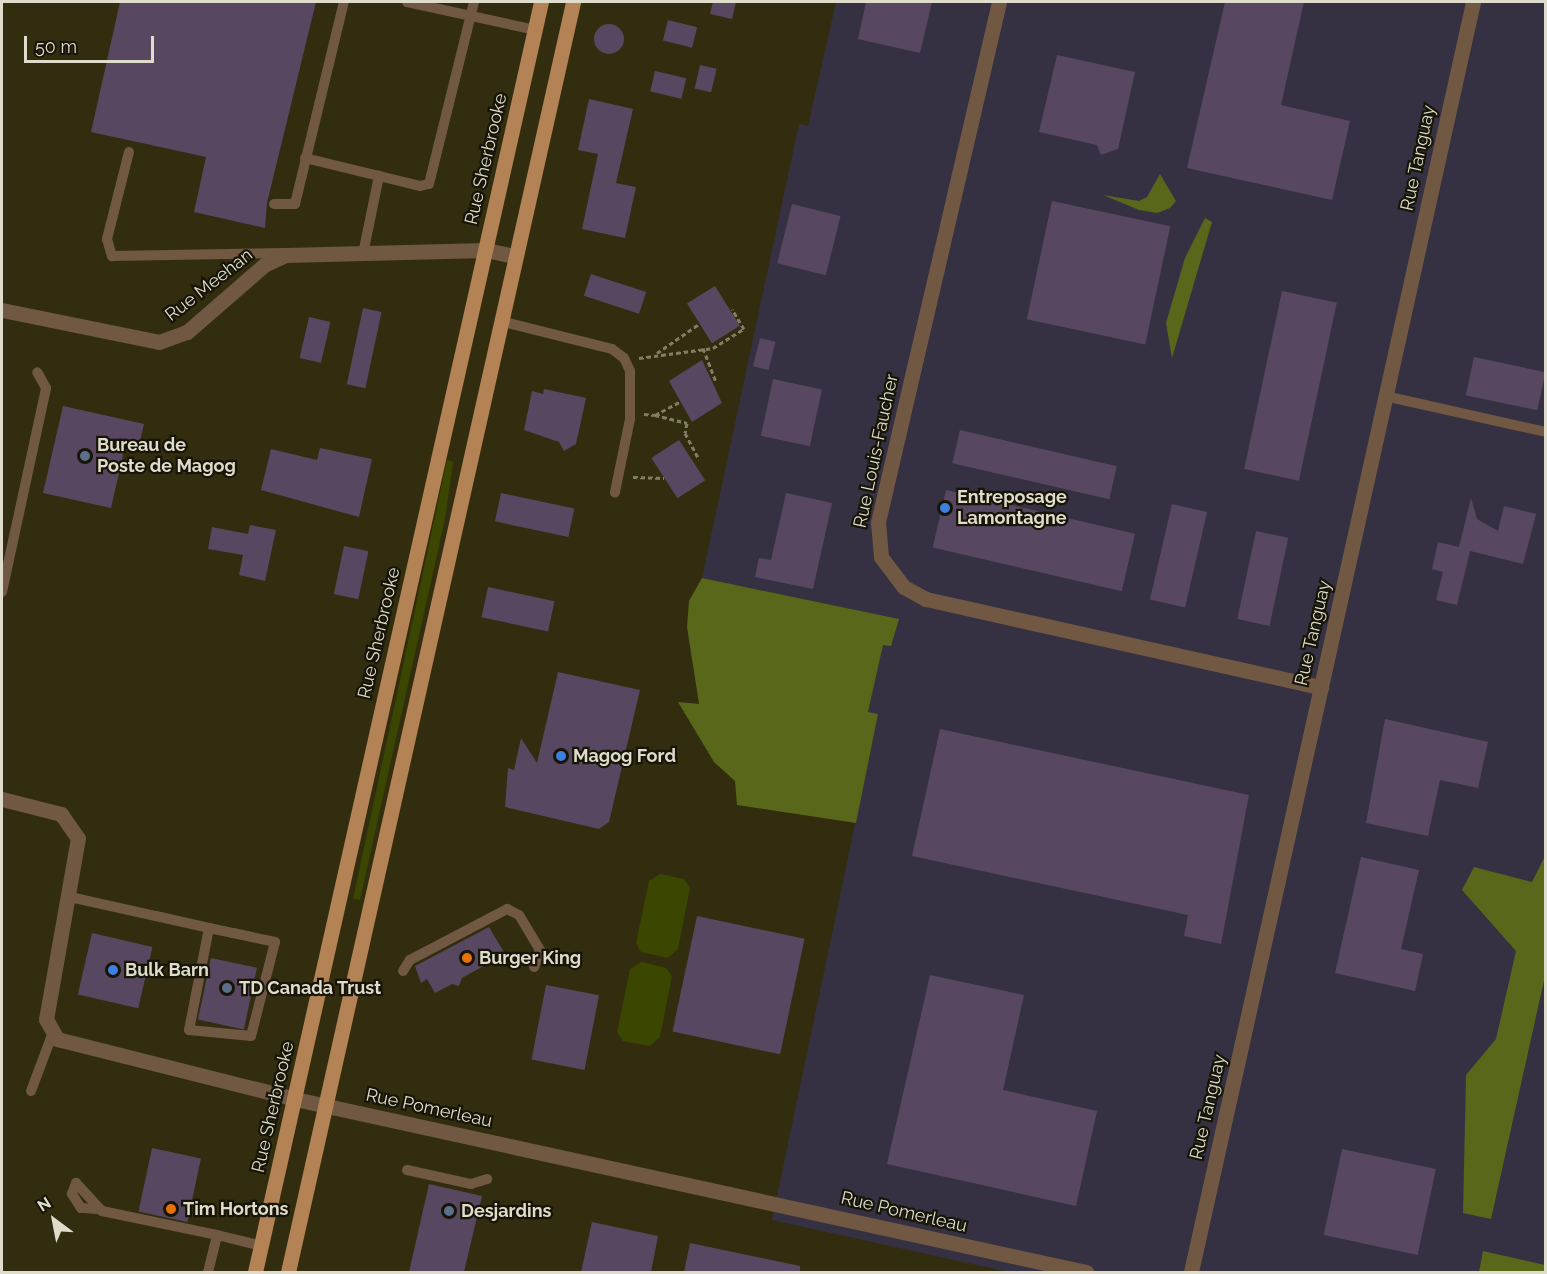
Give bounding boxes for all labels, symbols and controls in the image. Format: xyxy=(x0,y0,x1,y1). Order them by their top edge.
scale bar xyxy=(27,24,158,62)
text: 50 m xyxy=(35,36,77,57)
street label: Rue Sherbrooke xyxy=(460,91,512,227)
street label: Rue Tanguay xyxy=(1396,103,1440,213)
street label: Rue Meehan xyxy=(161,244,257,326)
street label: Rue Louis-Faucher xyxy=(849,372,903,530)
place label: Bureau de Poste de Magog xyxy=(97,435,236,478)
marker: Bureau de Poste de Magog xyxy=(78,449,92,463)
place label: Entreposage Lamontagne xyxy=(957,487,1067,530)
marker: Entreposage Lamontagne xyxy=(938,501,952,515)
street label: Rue Sherbrooke xyxy=(353,565,405,701)
street label: Rue Tanguay xyxy=(1290,578,1336,688)
place label: Magog Ford xyxy=(573,745,676,767)
marker: Magog Ford xyxy=(554,749,568,763)
place label: Burger King xyxy=(479,947,582,969)
marker: Burger King xyxy=(460,951,474,965)
place label: Bulk Barn xyxy=(125,959,209,981)
marker: Bulk Barn xyxy=(106,963,120,977)
place label: TD Canada Trust xyxy=(239,977,382,999)
marker: TD Canada Trust xyxy=(220,981,234,995)
street label: Rue Sherbrooke xyxy=(247,1039,299,1175)
street label: Rue Tanguay xyxy=(1185,1052,1231,1162)
street label: Rue Pomerleau xyxy=(364,1084,494,1132)
street label: Rue Pomerleau xyxy=(839,1187,969,1237)
north arrow xyxy=(24,1190,84,1250)
text: N xyxy=(34,1193,54,1216)
place label: Tim Hortons xyxy=(183,1198,288,1220)
place label: Desjardins xyxy=(461,1200,551,1222)
marker: Tim Hortons xyxy=(164,1202,178,1216)
marker: Desjardins xyxy=(442,1204,456,1218)

